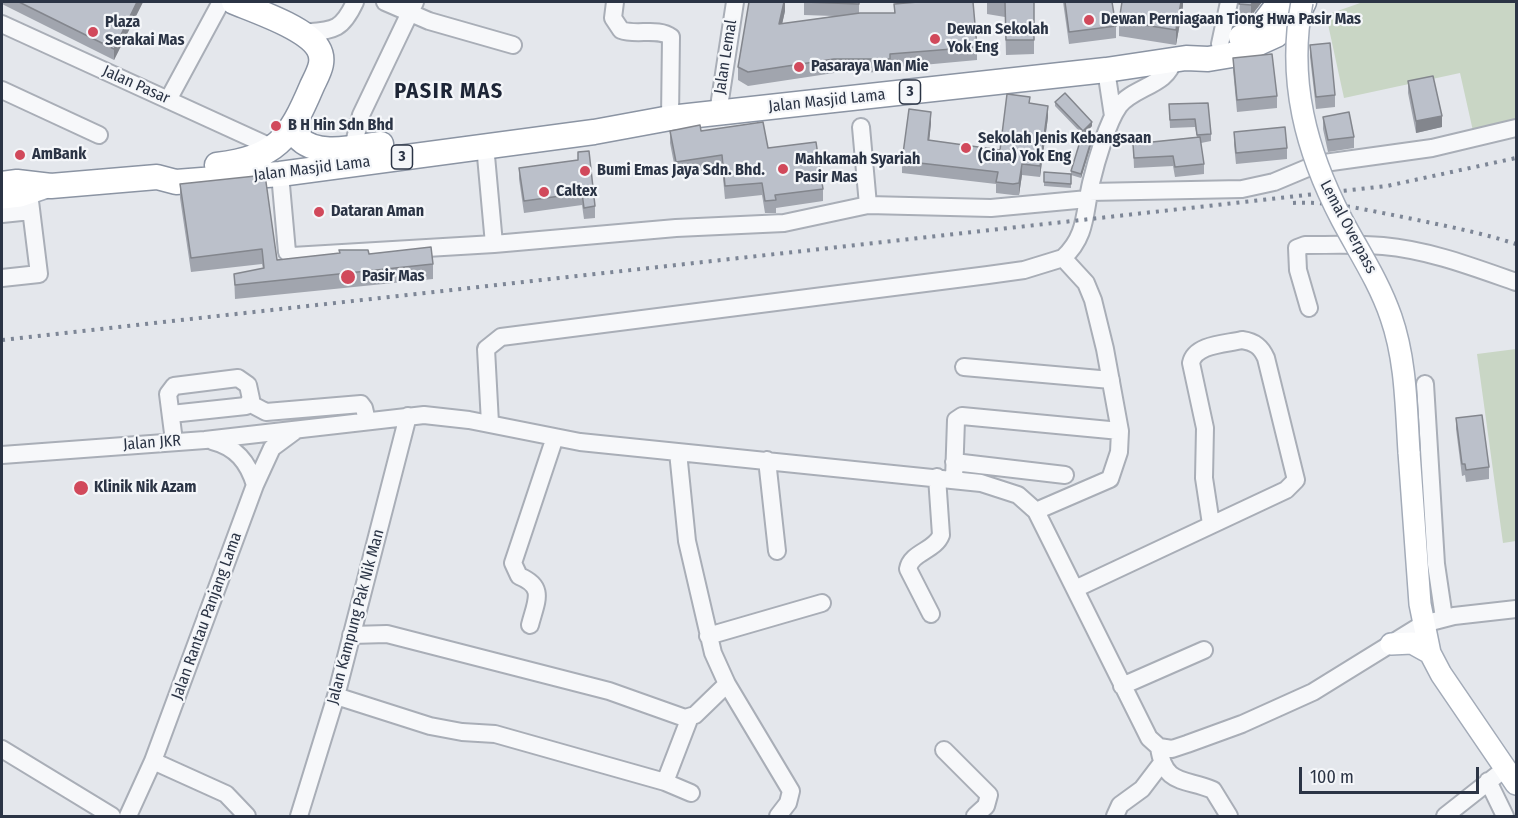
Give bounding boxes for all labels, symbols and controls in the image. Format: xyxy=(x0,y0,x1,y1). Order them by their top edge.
place label: Dewan Perniagaan Tiong Hwa Pasir Mas xyxy=(1101,10,1361,30)
place label: Plaza Serakai Mas xyxy=(105,13,184,51)
marker: Dewan Perniagaan Tiong Hwa Pasir Mas xyxy=(1082,13,1096,27)
street label: Jalan Lemal xyxy=(711,18,741,96)
place label: Dewan Sekolah Yok Eng xyxy=(947,20,1049,58)
marker: Plaza Serakai Mas xyxy=(86,25,100,39)
marker: Dewan Sekolah Yok Eng xyxy=(928,32,942,46)
place label: Pasaraya Wan Mie xyxy=(811,57,929,77)
marker: Pasaraya Wan Mie xyxy=(792,60,806,74)
street label: Jalan Pasar xyxy=(99,62,173,108)
district label: PASIR MAS xyxy=(394,79,504,105)
road number: 3 xyxy=(900,80,920,104)
street label: Jalan Masjid Lama xyxy=(768,85,886,117)
place label: B H Hin Sdn Bhd xyxy=(288,116,394,136)
marker: B H Hin Sdn Bhd xyxy=(269,119,283,133)
place label: Sekolah Jenis Kebangsaan (Cina) Yok Eng xyxy=(978,129,1151,167)
marker: Sekolah Jenis Kebangsaan (Cina) Yok Eng xyxy=(959,141,973,155)
place label: AmBank xyxy=(32,145,86,165)
road number: 3 xyxy=(392,145,412,169)
marker: AmBank xyxy=(13,148,27,162)
place label: Mahkamah Syariah Pasir Mas xyxy=(795,150,920,188)
street label: Jalan Masjid Lama xyxy=(253,152,371,186)
place label: Bumi Emas Jaya Sdn. Bhd. xyxy=(597,161,765,181)
marker: Mahkamah Syariah Pasir Mas xyxy=(776,162,790,176)
marker: Bumi Emas Jaya Sdn. Bhd. xyxy=(578,164,592,178)
street label: Lemal Overpass xyxy=(1315,177,1381,277)
place label: Caltex xyxy=(556,182,597,202)
marker: Caltex xyxy=(537,185,551,199)
place label: Dataran Aman xyxy=(331,202,424,222)
marker: Dataran Aman xyxy=(312,205,326,219)
place label: Pasir Mas xyxy=(362,267,425,287)
marker: Pasir Mas xyxy=(339,268,357,286)
street label: Jalan JKR xyxy=(123,431,181,455)
place label: Klinik Nik Azam xyxy=(94,478,196,498)
marker: Klinik Nik Azam xyxy=(72,479,90,497)
street label: Jalan Kampung Pak Nik Man xyxy=(323,527,389,707)
street label: Jalan Rantau Panjang Lama xyxy=(168,530,246,702)
scale bar xyxy=(1302,755,1482,793)
text: 100 m xyxy=(1310,766,1354,788)

